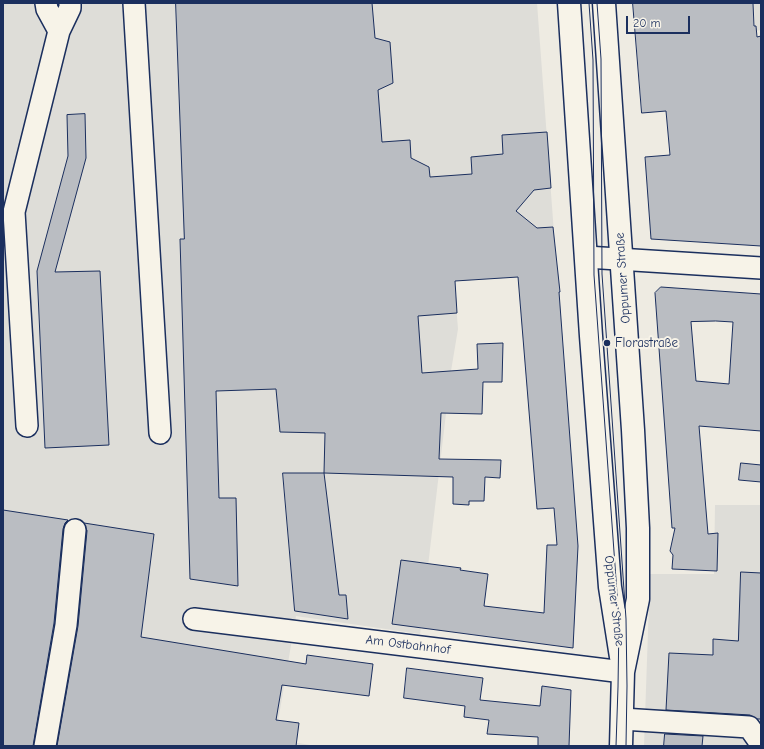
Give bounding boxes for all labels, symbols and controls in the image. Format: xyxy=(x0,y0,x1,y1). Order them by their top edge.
scale bar xyxy=(628,8,692,34)
text: 20 m xyxy=(633,16,661,30)
street label: Oppumer Straße xyxy=(612,232,634,324)
place label: Florastraße xyxy=(615,335,678,351)
marker: Florastraße xyxy=(602,338,612,348)
street label: Oppumer Straße xyxy=(601,555,627,647)
street label: Am Ostbahnhof xyxy=(365,632,451,658)

